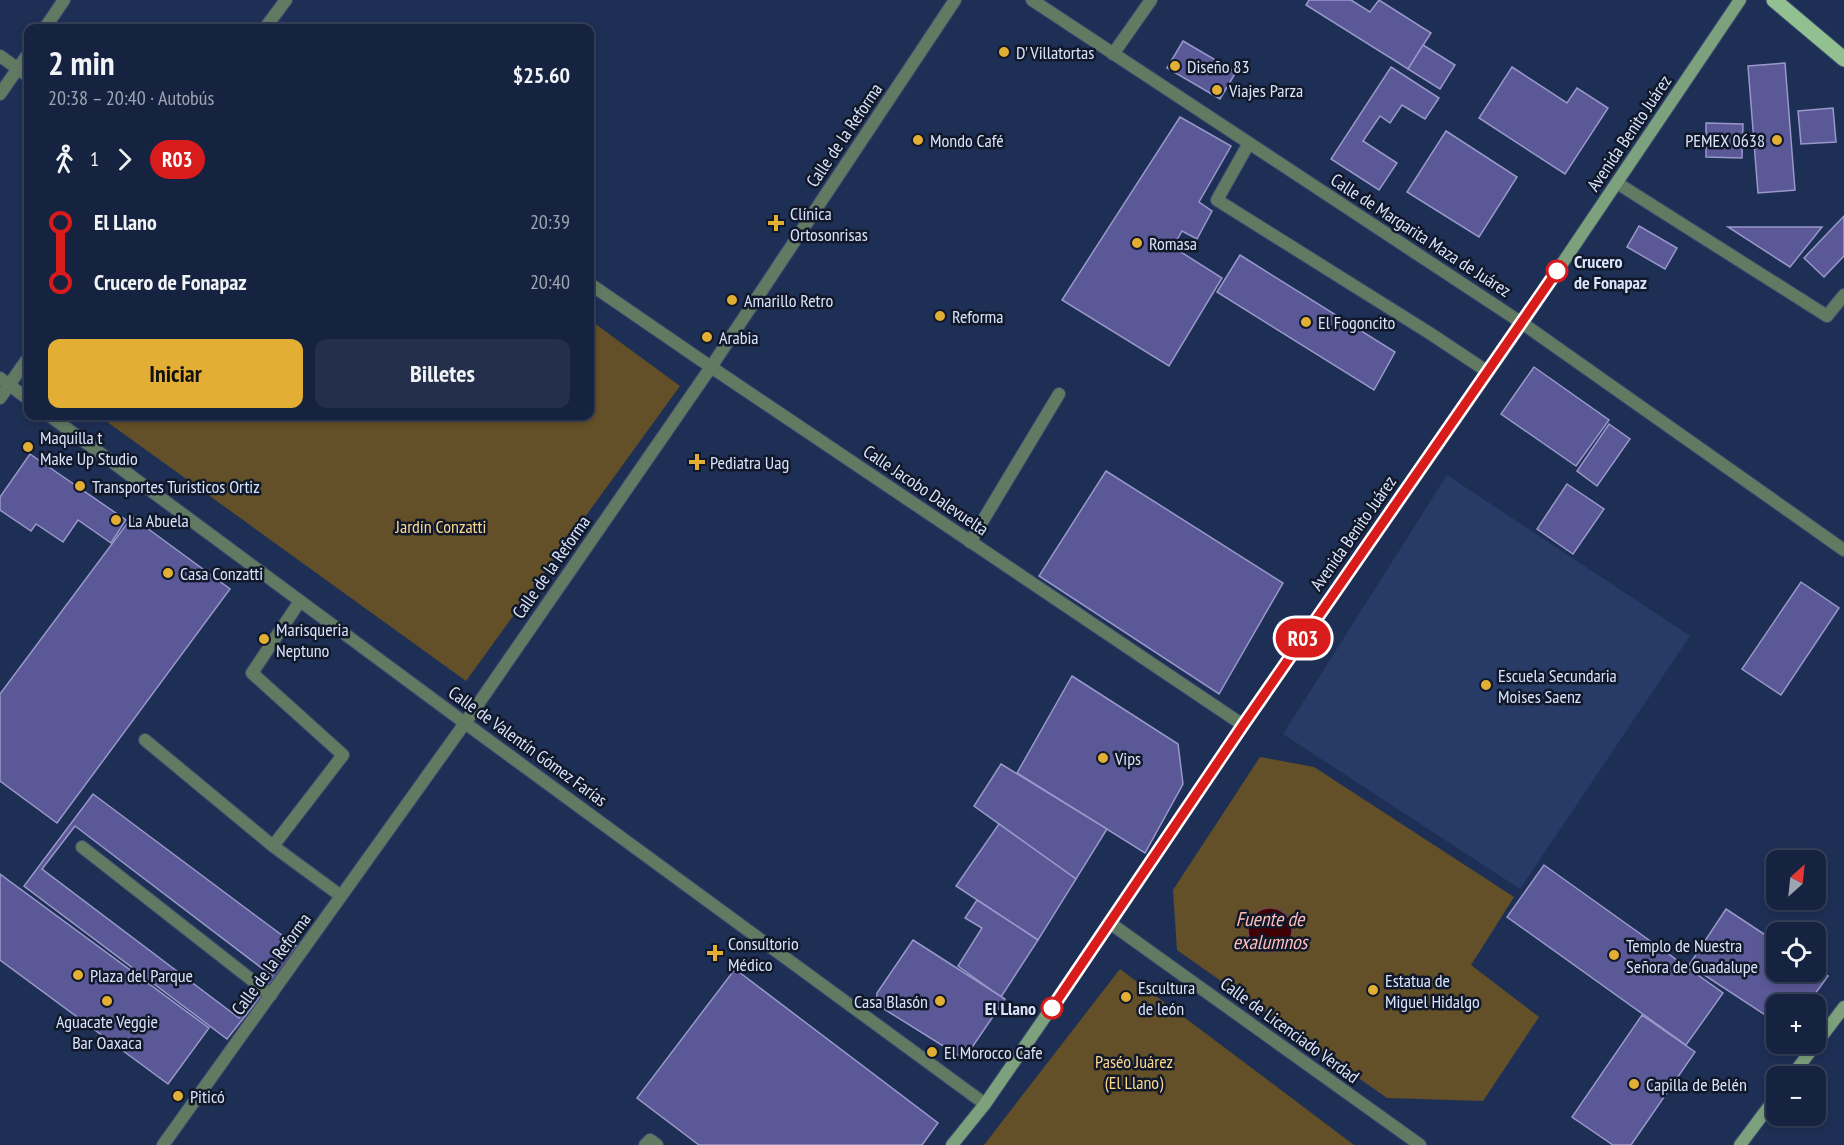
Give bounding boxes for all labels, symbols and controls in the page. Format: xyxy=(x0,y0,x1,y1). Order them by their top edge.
text: 2 min xyxy=(48,41,115,84)
place label: D' Villatortas xyxy=(1016,41,1094,64)
marker: D' Villatortas xyxy=(997,45,1011,59)
place label: Diseño 83 xyxy=(1187,55,1250,78)
marker: Diseño 83 xyxy=(1168,59,1182,73)
text: $25.60 xyxy=(513,61,570,89)
street label: Avenida Benito Juárez xyxy=(1582,71,1676,195)
street label: Calle de la Reforma xyxy=(801,79,887,191)
place label: Viajes Parza xyxy=(1228,79,1303,102)
marker: Viajes Parza xyxy=(1210,83,1224,97)
text: 20:38 – 20:40 · Autobús xyxy=(48,85,214,111)
place label: Mondo Café xyxy=(930,129,1004,152)
place label: PEMEX 0638 xyxy=(1685,129,1765,152)
marker: Mondo Café xyxy=(911,133,925,147)
marker: PEMEX 0638 xyxy=(1770,133,1784,147)
icon: walk xyxy=(48,143,81,176)
icon: forward xyxy=(108,143,141,176)
text: 1 xyxy=(90,146,99,172)
text: R03 xyxy=(162,146,193,173)
street label: Calle de Margarita Maza de Juárez xyxy=(1326,168,1516,302)
place label: Clínica Ortosonrisas xyxy=(790,202,868,246)
text: El Llano xyxy=(94,208,157,236)
text: 20:39 xyxy=(530,209,570,235)
marker: Clínica Ortosonrisas xyxy=(767,214,785,232)
place label: Romasa xyxy=(1149,232,1197,255)
marker: Romasa xyxy=(1130,236,1144,250)
place label: Crucero de Fonapaz xyxy=(1574,250,1647,294)
marker: Crucero de Fonapaz xyxy=(1546,260,1568,282)
text: Crucero de Fonapaz xyxy=(94,268,247,296)
text: 20:40 xyxy=(530,269,570,295)
place label: Amarillo Retro xyxy=(744,289,834,312)
marker: Amarillo Retro xyxy=(725,293,739,307)
place label: Reforma xyxy=(952,305,1003,328)
marker: Reforma xyxy=(933,309,947,323)
place label: El Fogoncito xyxy=(1318,311,1396,334)
marker: El Fogoncito xyxy=(1299,315,1313,329)
place label: Arabia xyxy=(719,326,759,349)
marker: Arabia xyxy=(700,330,714,344)
button: Iniciar xyxy=(48,339,303,408)
button: Billetes xyxy=(315,339,570,408)
place label: Maquilla t Make Up Studio xyxy=(40,426,138,470)
marker: Maquilla t Make Up Studio xyxy=(21,440,35,454)
street label: Calle Jacobo Dalevuelta xyxy=(859,440,993,540)
place label: Pediatra Uag xyxy=(710,451,789,474)
marker: Pediatra Uag xyxy=(688,453,706,471)
street label: Avenida Benito Juárez xyxy=(1305,471,1401,595)
place label: Transportes Turisticos Ortiz xyxy=(92,475,260,498)
marker: Transportes Turisticos Ortiz xyxy=(73,479,87,493)
place label: La Abuela xyxy=(128,509,189,532)
street label: Calle de la Reforma xyxy=(507,511,595,623)
marker: La Abuela xyxy=(109,513,123,527)
park label: Jardín Conzatti xyxy=(395,515,486,538)
place label: Casa Conzatti xyxy=(180,562,263,585)
marker: Casa Conzatti xyxy=(161,566,175,580)
place label: Marisqueria Neptuno xyxy=(276,618,349,662)
line badge: R03 xyxy=(1268,618,1338,658)
text: R03 xyxy=(1288,625,1318,652)
marker: Marisqueria Neptuno xyxy=(257,632,271,646)
place label: Escuela Secundaria Moises Saenz xyxy=(1498,664,1617,708)
marker: Escuela Secundaria Moises Saenz xyxy=(1479,678,1493,692)
street label: Calle de Valentín Gómez Farías xyxy=(444,681,612,811)
place label: Vips xyxy=(1114,747,1141,770)
marker: Vips xyxy=(1096,751,1110,765)
north arrow xyxy=(1766,850,1826,910)
map controls xyxy=(1766,850,1826,1126)
water label: Fuente de exalumnos xyxy=(1233,906,1310,955)
street label: Calle de la Reforma xyxy=(226,908,316,1020)
button: locate xyxy=(1766,922,1826,982)
place label: Consultorio Médico xyxy=(728,932,799,976)
place label: Templo de Nuestra Señora de Guadalupe xyxy=(1626,934,1758,978)
marker: Consultorio Médico xyxy=(706,944,724,962)
marker: Templo de Nuestra Señora de Guadalupe xyxy=(1607,948,1621,962)
place label: Plaza del Parque xyxy=(90,964,193,987)
marker: Plaza del Parque xyxy=(71,968,85,982)
place label: Estatua de Miguel Hidalgo xyxy=(1385,969,1480,1013)
street label: Calle de Licenciado Verdad xyxy=(1216,972,1364,1088)
place label: Escultura de león xyxy=(1138,976,1195,1020)
marker: Estatua de Miguel Hidalgo xyxy=(1366,983,1380,997)
place label: Casa Blasón xyxy=(854,990,928,1013)
marker: Escultura de león xyxy=(1119,990,1133,1004)
marker: Aguacate Veggie Bar Oaxaca xyxy=(100,994,114,1008)
marker: Casa Blasón xyxy=(933,994,947,1008)
button: + xyxy=(1766,994,1826,1054)
place label: El Llano xyxy=(985,997,1036,1020)
marker: El Llano xyxy=(1041,997,1063,1019)
place label: Aguacate Veggie Bar Oaxaca xyxy=(56,1010,158,1054)
place label: El Morocco Cafe xyxy=(944,1041,1043,1064)
marker: El Morocco Cafe xyxy=(925,1045,939,1059)
park label: Paséo Juárez (El Llano) xyxy=(1095,1050,1173,1094)
button: − xyxy=(1766,1066,1826,1126)
place label: Capilla de Belén xyxy=(1646,1073,1747,1096)
marker: Capilla de Belén xyxy=(1627,1077,1641,1091)
place label: Piticó xyxy=(190,1085,225,1108)
marker: Piticó xyxy=(171,1089,185,1103)

